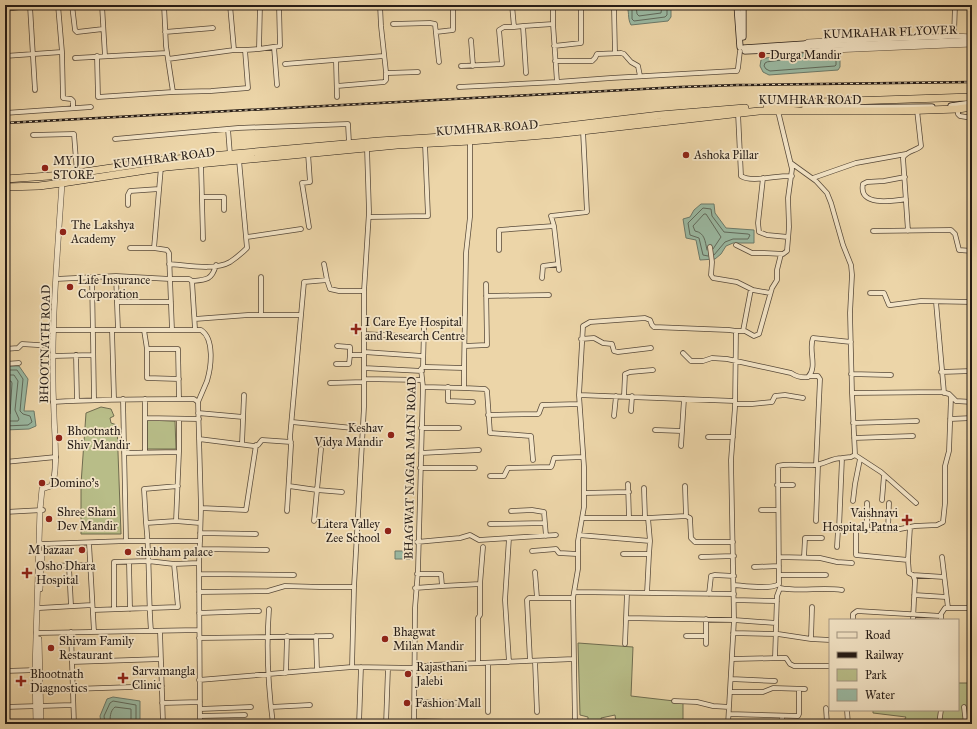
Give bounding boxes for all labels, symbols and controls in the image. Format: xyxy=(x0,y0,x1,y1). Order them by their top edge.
street label: KUMRAHAR FLYOVER xyxy=(823,23,958,41)
place label: Durga Mandir xyxy=(770,48,842,63)
marker: Durga Mandir xyxy=(757,50,767,60)
street label: KUMHRAR ROAD xyxy=(759,93,861,107)
street label: KUMHRAR ROAD xyxy=(435,117,539,139)
street label: KUMHRAR ROAD xyxy=(112,145,216,171)
place label: Ashoka Pillar xyxy=(693,148,759,162)
marker: Ashoka Pillar xyxy=(681,150,691,160)
place label: MY JIO STORE xyxy=(53,154,95,182)
marker: MY JIO STORE xyxy=(40,163,50,173)
place label: The Lakshya Academy xyxy=(70,218,135,246)
marker: The Lakshya Academy xyxy=(58,227,68,237)
place label: Life Insurance Corporation xyxy=(78,273,150,301)
marker: Life Insurance Corporation xyxy=(65,282,75,292)
street label: BHOOTNATH ROAD xyxy=(37,285,53,403)
place label: I Care Eye Hospital and Research Centre xyxy=(365,315,465,343)
marker: I Care Eye Hospital and Research Centre xyxy=(350,323,362,335)
street label: BHAGWAT NAGAR MAIN ROAD xyxy=(401,376,419,560)
place label: Keshav Vidya Mandir xyxy=(313,421,384,449)
place label: Bhootnath Shiv Mandir xyxy=(67,424,130,452)
marker: Keshav Vidya Mandir xyxy=(386,430,396,440)
marker: Bhootnath Shiv Mandir xyxy=(54,433,64,443)
place label: Domino's xyxy=(50,476,99,490)
marker: Domino's xyxy=(37,478,47,488)
place label: Shree Shani Dev Mandir xyxy=(57,505,118,533)
place label: Vaishnavi Hospital, Patna xyxy=(822,506,899,534)
marker: Shree Shani Dev Mandir xyxy=(44,514,54,524)
marker: Vaishnavi Hospital, Patna xyxy=(901,514,913,526)
place label: Litera Valley Zee School xyxy=(317,517,381,545)
marker: Litera Valley Zee School xyxy=(383,526,393,536)
place label: M bazaar xyxy=(28,543,75,557)
marker: M bazaar xyxy=(77,545,87,555)
place label: shubham palace xyxy=(136,545,213,559)
marker: shubham palace xyxy=(123,547,133,557)
place label: Osho Dhara Hospital xyxy=(36,559,97,587)
marker: Osho Dhara Hospital xyxy=(21,567,33,579)
legend xyxy=(829,619,959,711)
place label: Bhagwat Milan Mandir xyxy=(393,625,464,653)
text: Road xyxy=(865,628,891,642)
place label: Shivam Family Restaurant xyxy=(59,634,134,662)
marker: Bhagwat Milan Mandir xyxy=(380,634,390,644)
marker: Shivam Family Restaurant xyxy=(46,643,56,653)
text: Railway xyxy=(865,648,904,662)
place label: Rajasthani Jalebi xyxy=(414,660,468,689)
place label: Sarvamangla Clinic xyxy=(132,664,196,692)
place label: Bhootnath Diagnostics xyxy=(30,667,87,696)
text: Park xyxy=(865,668,887,682)
marker: Rajasthani Jalebi xyxy=(403,669,413,679)
marker: Sarvamangla Clinic xyxy=(117,672,129,684)
marker: Bhootnath Diagnostics xyxy=(15,675,27,687)
text: Water xyxy=(865,688,895,702)
place label: Fashion Mall xyxy=(415,696,482,710)
marker: Fashion Mall xyxy=(402,698,412,708)

